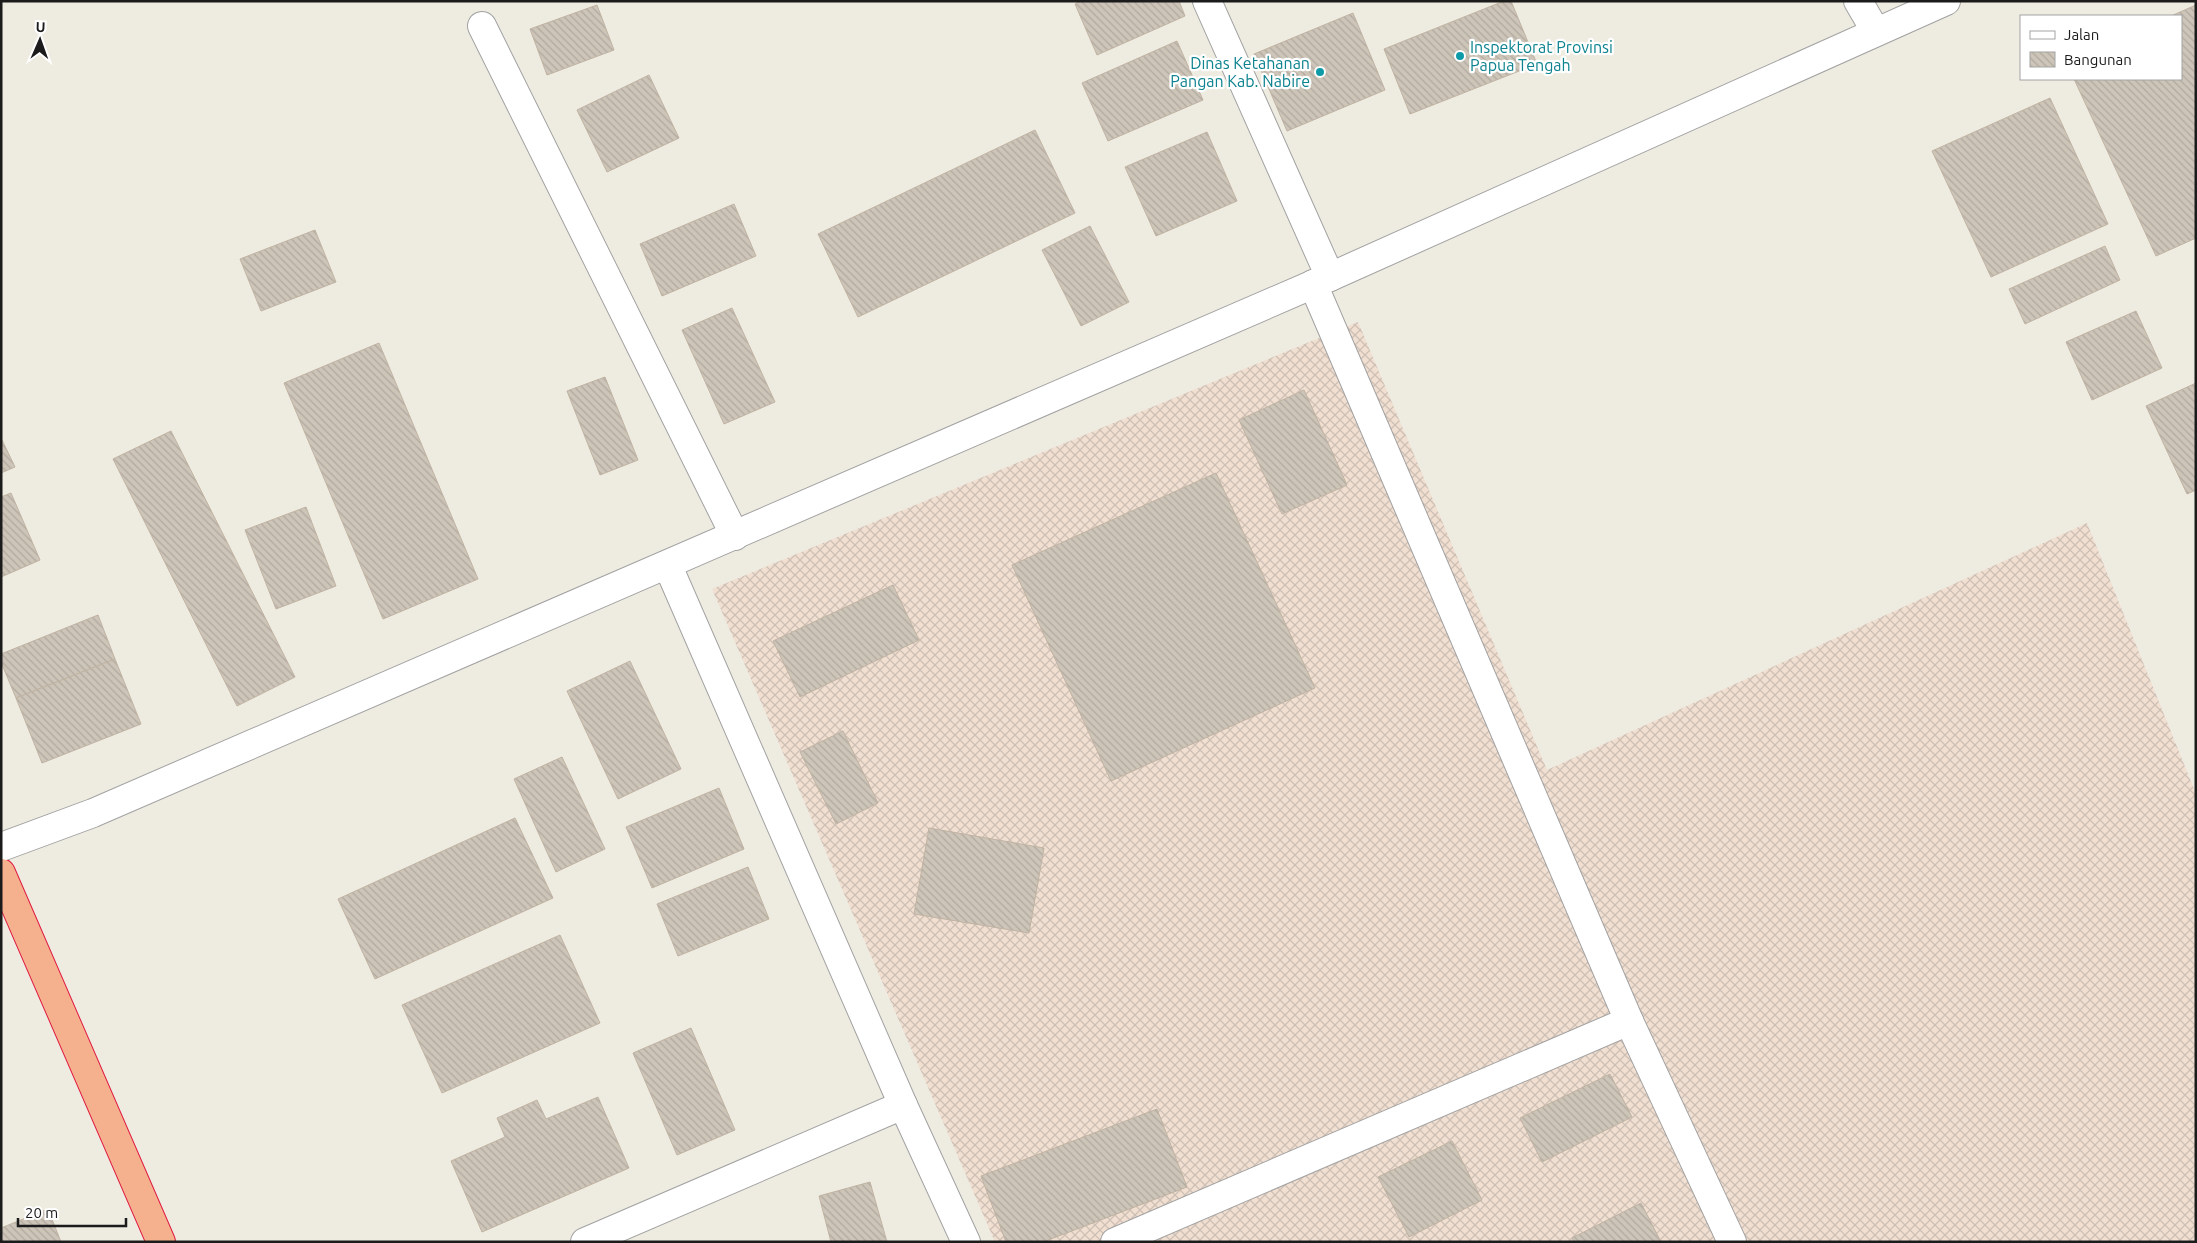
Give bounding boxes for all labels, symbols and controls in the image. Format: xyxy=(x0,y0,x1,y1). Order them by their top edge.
north arrow xyxy=(15,15,65,65)
legend xyxy=(2020,15,2182,80)
text: U xyxy=(35,19,46,35)
text: Jalan xyxy=(2064,26,2099,43)
place label: Inspektorat Provinsi Papua Tengah xyxy=(1470,38,1613,74)
marker: Inspektorat Provinsi Papua Tengah xyxy=(1454,50,1466,62)
text: Bangunan xyxy=(2064,51,2132,68)
place label: Dinas Ketahanan Pangan Kab. Nabire xyxy=(1170,54,1310,90)
marker: Dinas Ketahanan Pangan Kab. Nabire xyxy=(1314,66,1326,78)
scale bar xyxy=(18,1196,125,1228)
text: 20 m xyxy=(25,1204,58,1221)

